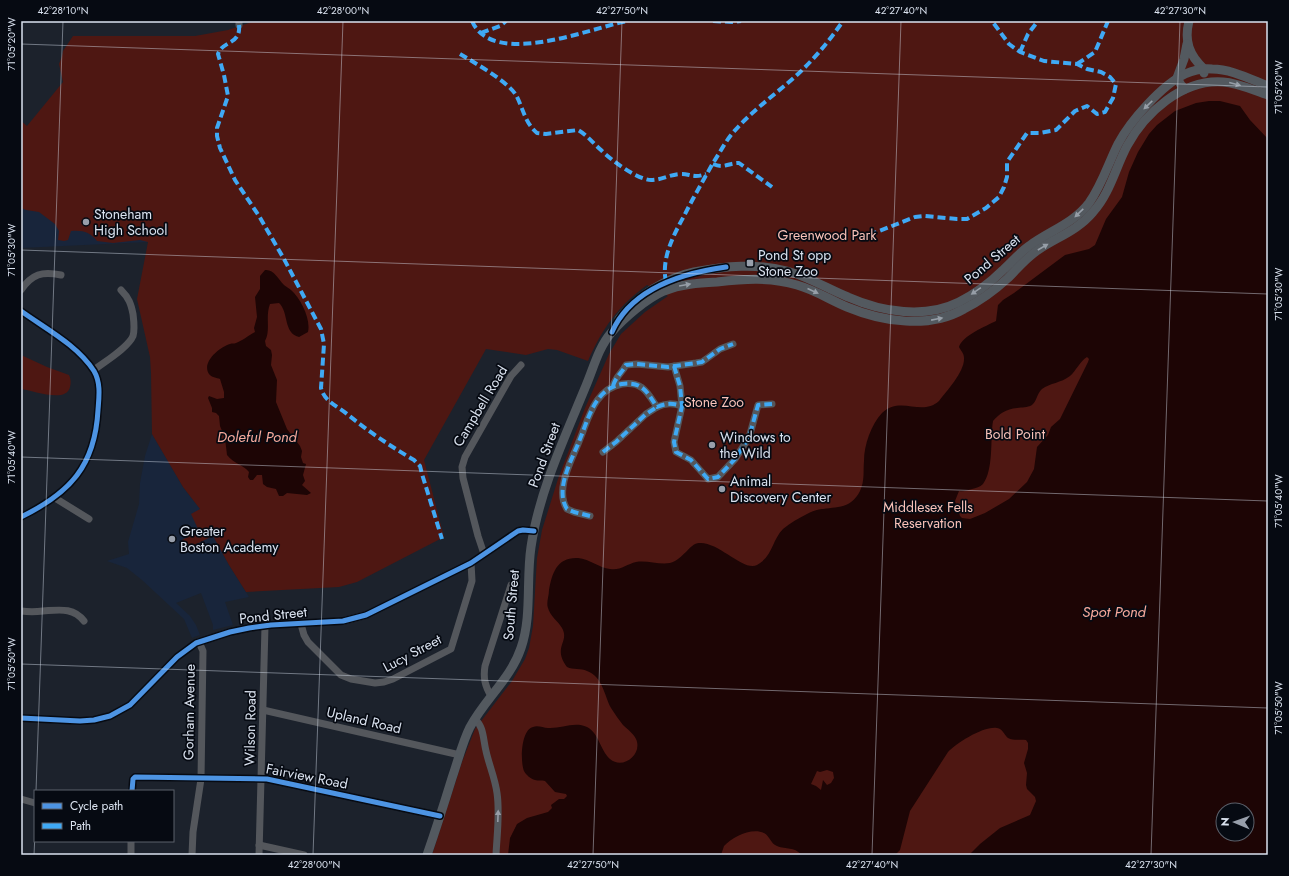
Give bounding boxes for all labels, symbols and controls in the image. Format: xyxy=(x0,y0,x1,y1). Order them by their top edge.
text: 42°28'10"N xyxy=(37,3,89,18)
text: 42°28'00"N xyxy=(317,3,369,18)
text: 42°27'50"N xyxy=(596,3,648,18)
text: 42°27'40"N xyxy=(875,3,927,18)
text: 42°27'30"N xyxy=(1154,3,1206,18)
text: 71°05'20"W xyxy=(4,17,19,71)
text: 71°05'20"W xyxy=(1271,60,1286,114)
one-way arrow xyxy=(1228,82,1241,88)
one-way arrow xyxy=(1143,100,1153,109)
place label: Stoneham High School xyxy=(94,204,167,240)
one-way arrow xyxy=(1074,208,1084,218)
marker: Stoneham High School xyxy=(81,217,91,227)
text: 71°05'30"W xyxy=(4,223,19,277)
park label: Greenwood Park xyxy=(778,225,877,245)
street label: Pond Street xyxy=(960,229,1025,288)
one-way arrow xyxy=(1037,243,1049,250)
place label: Pond St opp Stone Zoo xyxy=(758,245,831,281)
marker: Pond St opp Stone Zoo xyxy=(745,258,755,268)
text: 71°05'30"W xyxy=(1271,267,1286,321)
one-way arrow xyxy=(679,282,691,288)
one-way arrow xyxy=(971,287,982,295)
one-way arrow xyxy=(807,288,819,294)
one-way arrow xyxy=(931,316,944,322)
street label: Campbell Road xyxy=(448,362,512,450)
park label: Stone Zoo xyxy=(684,392,744,412)
street label: Pond Street xyxy=(523,419,565,490)
park label: Bold Point xyxy=(985,424,1046,444)
water label: Doleful Pond xyxy=(217,426,298,448)
place label: Windows to the Wild xyxy=(720,427,791,463)
text: 71°05'40"W xyxy=(4,430,19,484)
marker: Windows to the Wild xyxy=(707,440,717,450)
place label: Animal Discovery Center xyxy=(730,471,831,507)
text: 71°05'40"W xyxy=(1271,474,1286,528)
marker: Animal Discovery Center xyxy=(717,484,727,494)
park label: Middlesex Fells Reservation xyxy=(883,497,973,533)
place label: Greater Boston Academy xyxy=(180,521,279,557)
marker: Greater Boston Academy xyxy=(167,534,177,544)
street label: South Street xyxy=(498,568,524,641)
street label: Pond Street xyxy=(238,601,308,628)
water label: Spot Pond xyxy=(1082,601,1147,623)
street label: Lucy Street xyxy=(379,629,445,677)
text: 71°05'50"W xyxy=(4,637,19,691)
street label: Gorham Avenue xyxy=(178,664,200,760)
text: 71°05'50"W xyxy=(1271,681,1286,735)
street label: Wilson Road xyxy=(239,690,261,766)
street label: Upland Road xyxy=(325,702,403,738)
street label: Fairview Road xyxy=(264,758,350,794)
legend xyxy=(34,790,174,842)
text: Cycle path xyxy=(70,797,123,815)
north arrow xyxy=(1215,802,1255,842)
one-way arrow xyxy=(495,809,501,822)
text: Path xyxy=(70,817,91,835)
text: N xyxy=(1217,817,1233,826)
text: 42°28'00"N xyxy=(288,857,340,872)
text: 42°27'50"N xyxy=(567,857,619,872)
text: 42°27'40"N xyxy=(846,857,898,872)
text: 42°27'30"N xyxy=(1125,857,1177,872)

